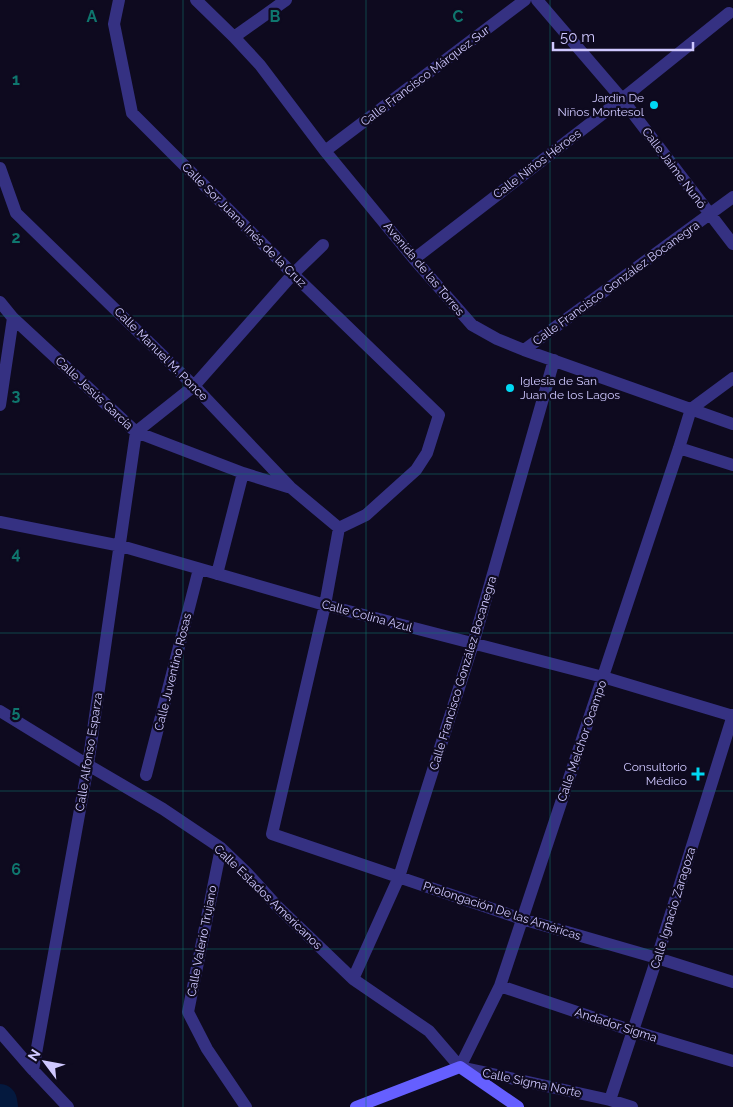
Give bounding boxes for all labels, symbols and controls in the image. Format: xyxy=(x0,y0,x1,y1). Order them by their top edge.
text: A xyxy=(87,7,98,26)
text: B xyxy=(270,7,281,26)
text: C xyxy=(453,7,464,26)
scale bar xyxy=(553,20,693,52)
street label: Calle Francisco Márquez Sur xyxy=(358,23,493,129)
text: 50 m xyxy=(560,28,595,46)
text: 1 xyxy=(12,70,20,89)
place label: Jardin De Niños Montesol xyxy=(557,91,645,119)
marker: Jardin De Niños Montesol xyxy=(648,99,660,111)
street label: Calle Jaime Nunó xyxy=(639,125,709,211)
street label: Calle Niños Héroes xyxy=(490,126,584,202)
street label: Calle Sor Juana Inés de la Cruz xyxy=(179,160,309,290)
street label: Calle Francisco González Bocanegra xyxy=(530,218,702,348)
street label: Avenida de las Torres xyxy=(381,219,467,319)
text: 2 xyxy=(11,228,21,247)
street label: Calle Manuel M. Ponce xyxy=(111,304,211,404)
street label: Calle Jesús García xyxy=(52,354,136,432)
place label: Iglesia de San Juan de los Lagos xyxy=(520,374,620,402)
marker: Iglesia de San Juan de los Lagos xyxy=(504,382,516,394)
text: 3 xyxy=(12,386,21,405)
text: 4 xyxy=(11,544,21,563)
street label: Calle Francisco González Bocanegra xyxy=(427,574,499,772)
street label: Calle Colina Azul xyxy=(320,597,415,635)
street label: Calle Juventino Rosas xyxy=(152,611,194,732)
street label: Calle Melchor Ocampo xyxy=(555,678,609,804)
street label: Calle Alfonso Esparza xyxy=(73,692,105,812)
text: 5 xyxy=(12,702,21,721)
place label: Consultorio Médico xyxy=(623,760,687,788)
marker: Consultorio Médico xyxy=(691,767,705,781)
street label: Calle Estados Americanos xyxy=(211,842,325,952)
street label: Calle Ignacio Zaragoza xyxy=(648,846,698,970)
text: 6 xyxy=(11,860,21,879)
street label: Prolongación De las Américas xyxy=(421,879,583,943)
street label: Calle Valerio Trujano xyxy=(184,884,220,998)
street label: Andador Sigma xyxy=(573,1005,659,1045)
north arrow xyxy=(20,1037,70,1087)
text: N xyxy=(24,1046,44,1064)
street label: Calle Sigma Norte xyxy=(481,1066,583,1100)

